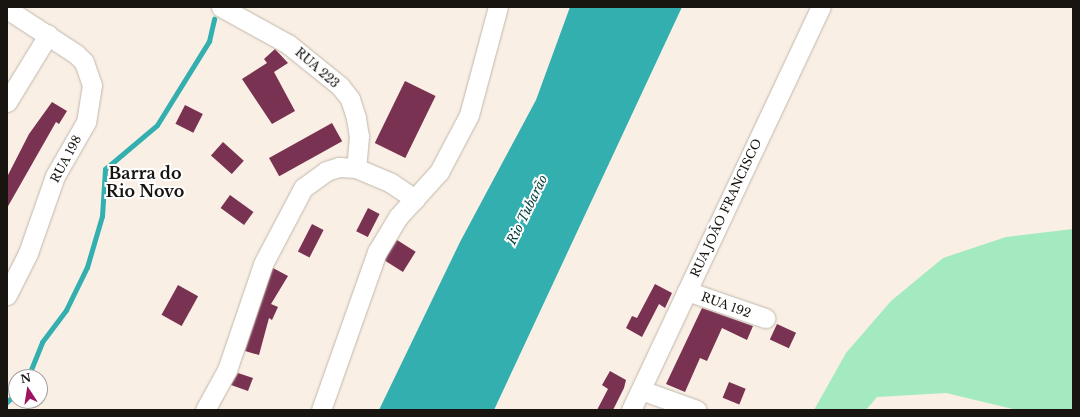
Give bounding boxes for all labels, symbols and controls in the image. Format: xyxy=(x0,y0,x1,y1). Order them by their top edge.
street label: RUA 223 xyxy=(292,45,342,91)
street label: RUA 198 xyxy=(47,133,85,185)
street label: RUA JOÃO FRANCISCO xyxy=(687,136,765,280)
district label: Barra do Rio Novo xyxy=(106,163,184,201)
water label: Rio Tubarão xyxy=(504,172,552,248)
street label: RUA 192 xyxy=(699,289,753,321)
north arrow xyxy=(8,369,48,409)
text: N xyxy=(19,370,32,386)

